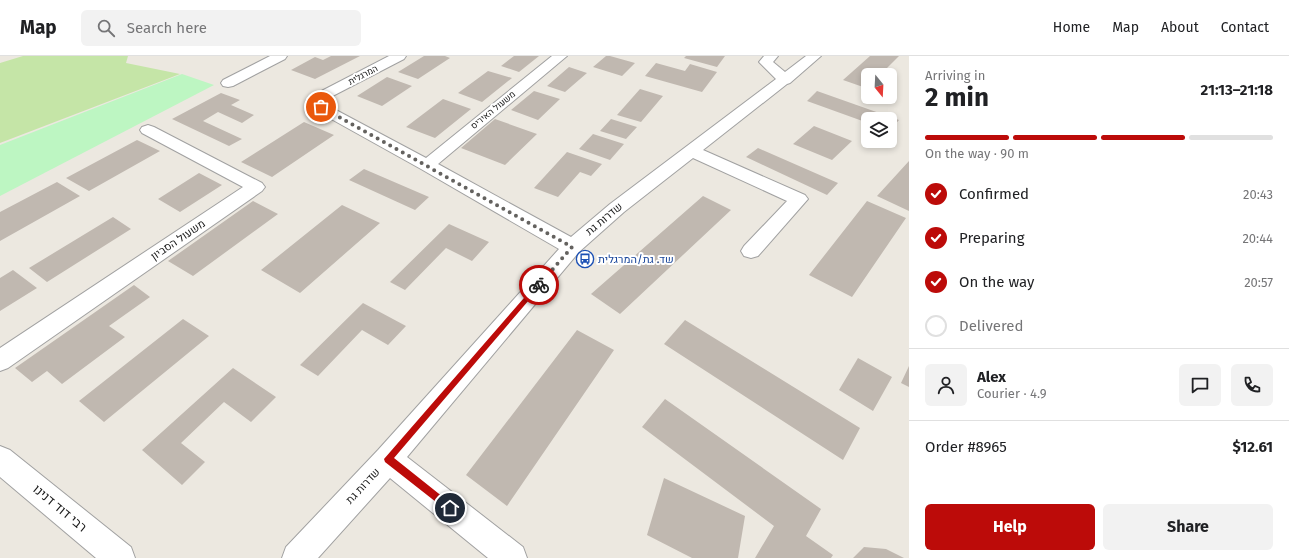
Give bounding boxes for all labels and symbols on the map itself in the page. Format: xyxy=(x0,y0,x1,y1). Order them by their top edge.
street label: המרגלית xyxy=(347,63,379,87)
north arrow xyxy=(861,68,897,104)
street label: משעול האיריס xyxy=(469,89,517,131)
pin xyxy=(304,90,338,124)
street label: שדרות גת xyxy=(583,200,625,238)
street label: משעול הסביון xyxy=(148,217,208,263)
bus stop icon: שד. גת/המרגלית xyxy=(575,249,595,269)
place label: שד. גת/המרגלית xyxy=(598,253,674,266)
courier xyxy=(519,265,559,305)
street label: שדרות גת xyxy=(343,465,383,507)
street label: רבי דוד דנינו xyxy=(30,481,90,535)
pin xyxy=(433,491,467,525)

